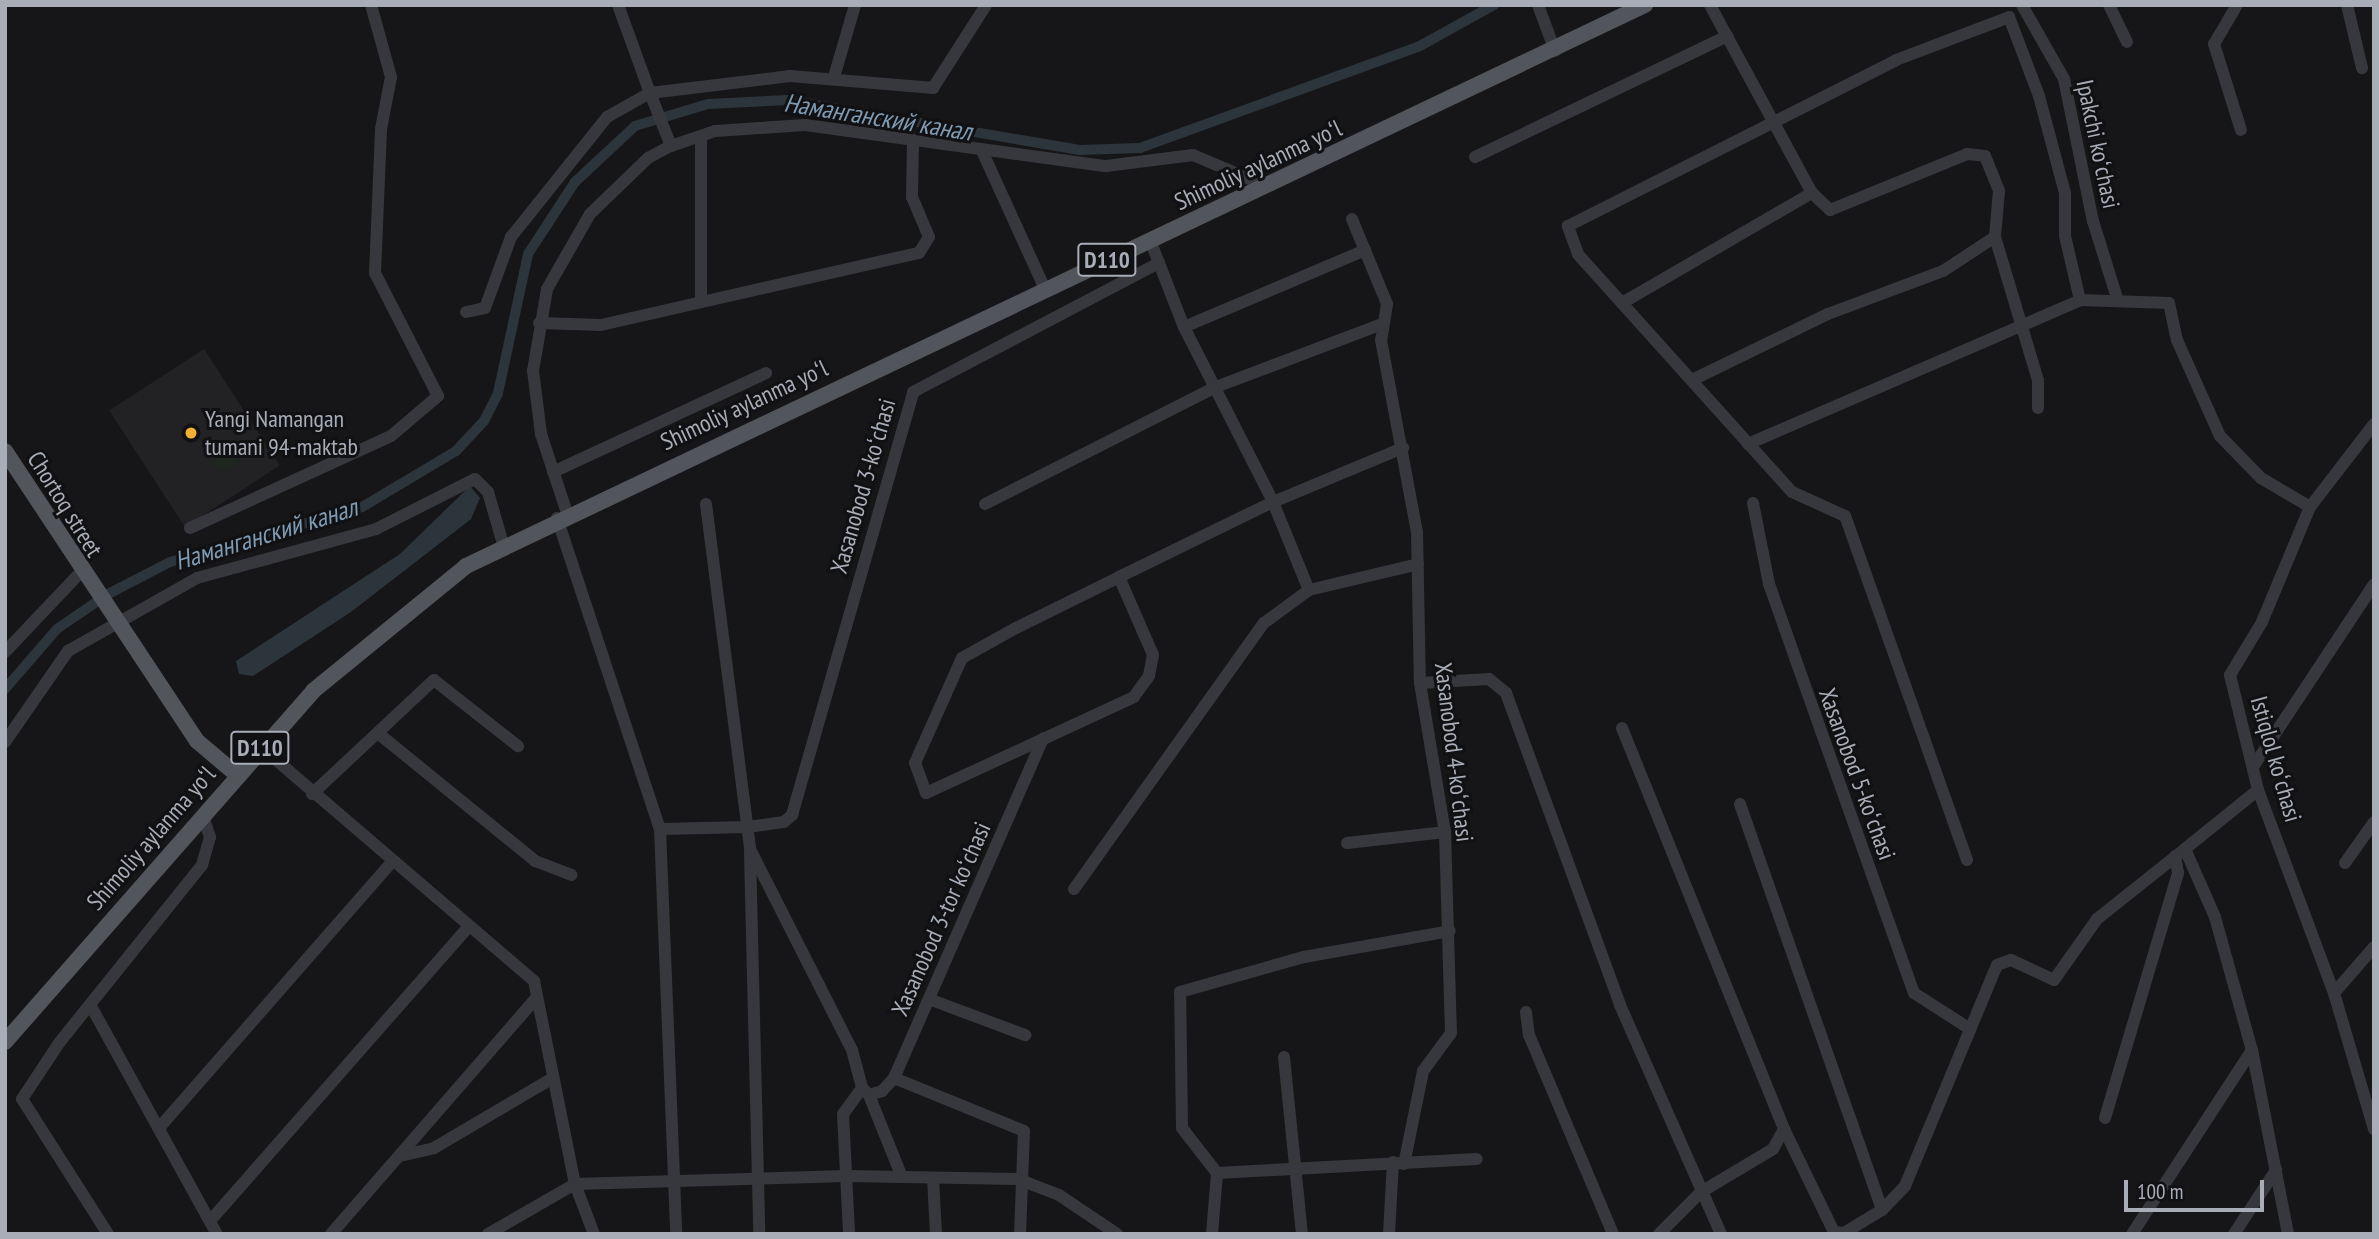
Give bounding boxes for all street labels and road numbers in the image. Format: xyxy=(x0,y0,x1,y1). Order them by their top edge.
street label: Ipakchi koʻchasi xyxy=(2070,77,2126,211)
street label: Shimoliy aylanma yoʻl xyxy=(1169,114,1347,216)
road number: D110 xyxy=(1077,241,1137,280)
street label: Shimoliy aylanma yoʻl xyxy=(655,354,833,456)
street label: Xasanobod 3-koʻchasi xyxy=(824,395,902,577)
street label: Chortoq street xyxy=(21,446,109,562)
street label: Xasanobod 4-koʻchasi xyxy=(1429,661,1479,843)
street label: Xasanobod 5-koʻchasi xyxy=(1813,684,1901,864)
street label: Istiqlol koʻchasi xyxy=(2244,693,2308,825)
road number: D110 xyxy=(230,728,290,768)
street label: Shimoliy aylanma yoʻl xyxy=(80,760,222,916)
street label: Xasanobod 3-tor koʻchasi xyxy=(885,818,997,1020)

